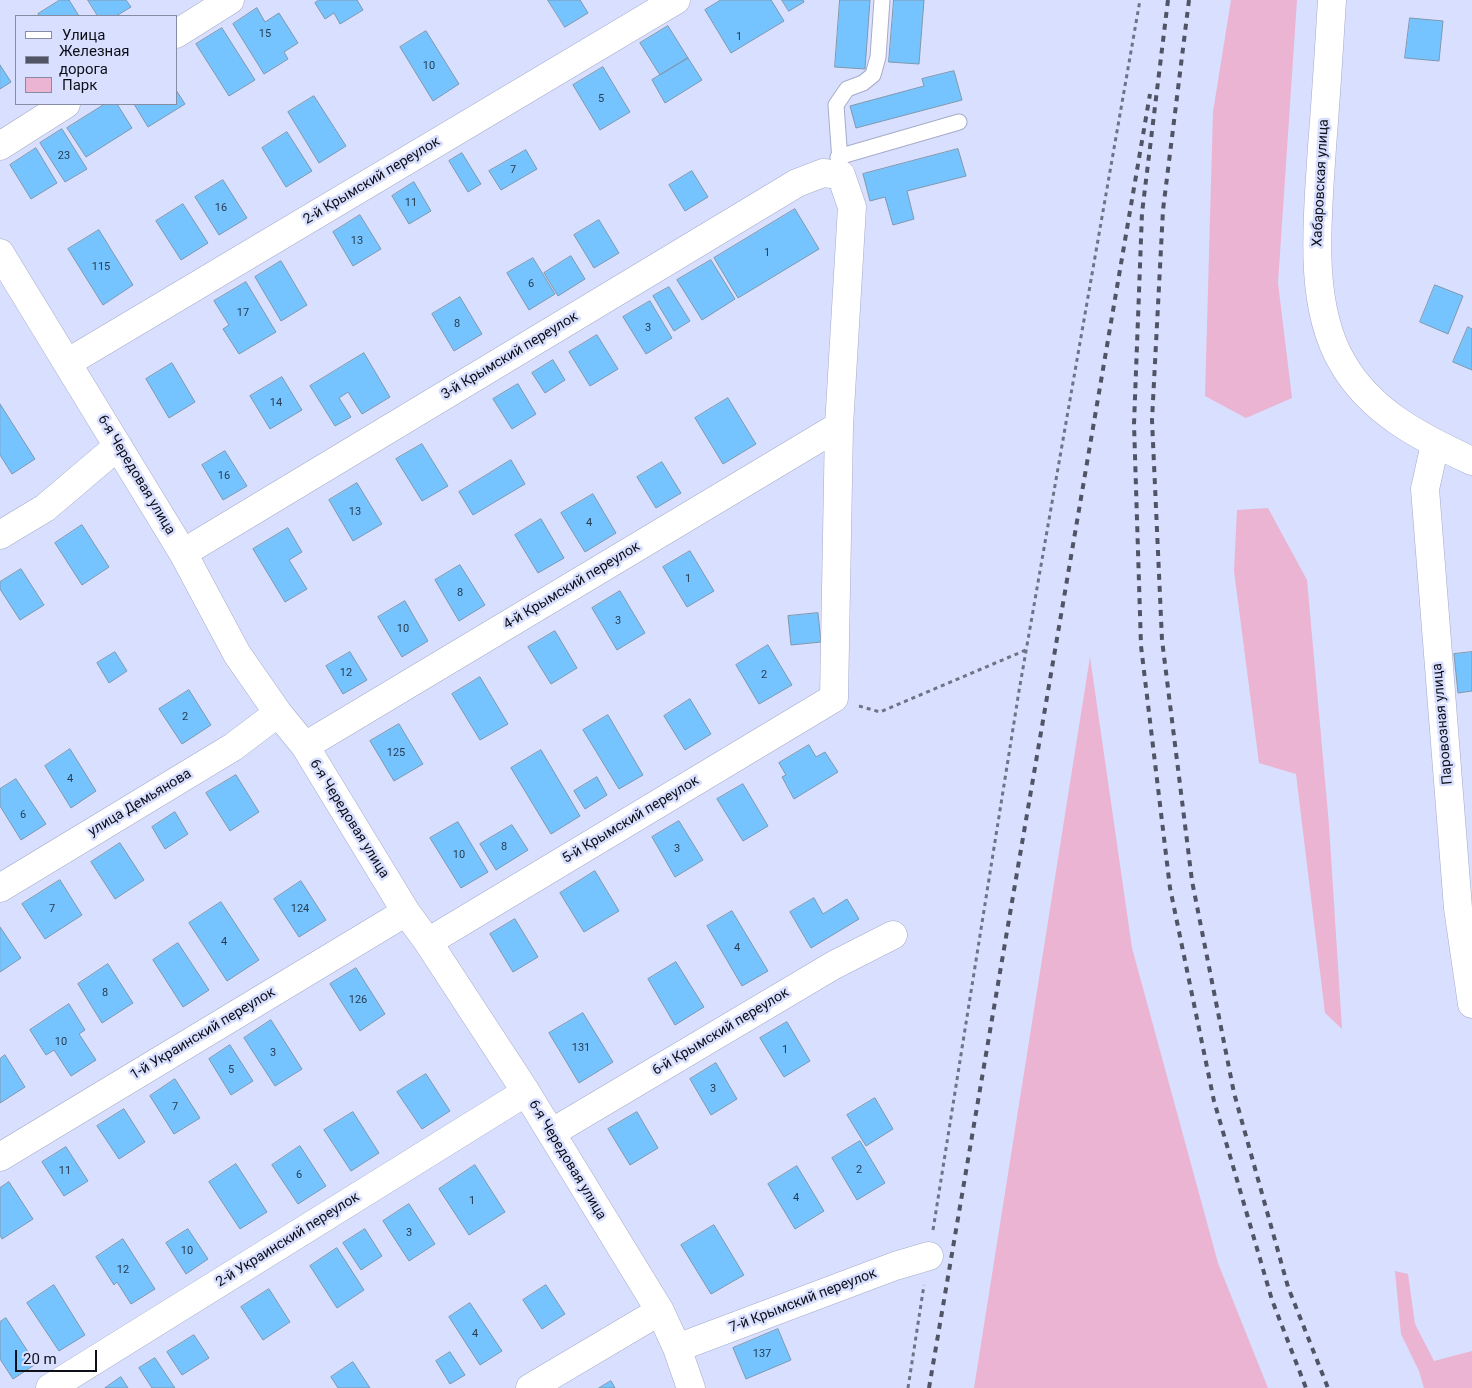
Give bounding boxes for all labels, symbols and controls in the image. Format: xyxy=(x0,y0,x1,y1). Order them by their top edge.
legend xyxy=(15,15,178,105)
text: Улица xyxy=(62,26,105,44)
house number: 15 xyxy=(259,27,271,41)
house number: 1 xyxy=(736,30,742,44)
text: Железная дорога xyxy=(59,42,130,78)
house number: 10 xyxy=(423,59,435,73)
text: Парк xyxy=(62,76,97,94)
house number: 5 xyxy=(598,92,604,106)
street label: Хабаровская улица xyxy=(1309,119,1333,247)
street label: 2-й Крымский переулок xyxy=(301,134,443,228)
house number: 23 xyxy=(58,149,70,163)
house number: 7 xyxy=(510,163,516,177)
house number: 11 xyxy=(405,196,417,210)
house number: 16 xyxy=(215,201,227,215)
house number: 13 xyxy=(351,234,363,248)
house number: 1 xyxy=(764,246,770,260)
house number: 115 xyxy=(92,260,110,274)
house number: 6 xyxy=(528,277,534,291)
house number: 17 xyxy=(237,306,249,320)
street label: 3-й Крымский переулок xyxy=(439,309,581,403)
house number: 8 xyxy=(454,317,460,331)
house number: 3 xyxy=(645,321,651,335)
house number: 14 xyxy=(270,396,282,410)
street label: 6-я Чередовая улица xyxy=(94,412,178,538)
house number: 16 xyxy=(218,469,230,483)
house number: 13 xyxy=(349,505,361,519)
house number: 4 xyxy=(586,516,592,530)
street label: 4-й Крымский переулок xyxy=(501,539,643,633)
house number: 1 xyxy=(685,572,691,586)
house number: 8 xyxy=(457,586,463,600)
house number: 3 xyxy=(615,614,621,628)
house number: 10 xyxy=(397,622,409,636)
street label: Паровозная улица xyxy=(1429,663,1457,785)
house number: 12 xyxy=(340,666,352,680)
house number: 2 xyxy=(761,668,767,682)
house number: 2 xyxy=(182,710,188,724)
house number: 125 xyxy=(387,746,405,760)
street label: 6-я Чередовая улица xyxy=(306,757,392,881)
street label: улица Демьянова xyxy=(85,766,195,840)
house number: 4 xyxy=(67,772,73,786)
street label: 5-й Крымский переулок xyxy=(560,773,702,867)
house number: 6 xyxy=(20,808,26,822)
house number: 8 xyxy=(501,840,507,854)
house number: 3 xyxy=(674,842,680,856)
house number: 10 xyxy=(453,848,465,862)
house number: 7 xyxy=(49,902,55,916)
house number: 124 xyxy=(291,902,309,916)
house number: 4 xyxy=(221,935,227,949)
house number: 4 xyxy=(734,941,740,955)
street label: 1-й Украинский переулок xyxy=(128,984,278,1084)
street label: 6-й Крымский переулок xyxy=(650,985,792,1079)
house number: 8 xyxy=(102,986,108,1000)
house number: 126 xyxy=(349,993,367,1007)
house number: 10 xyxy=(55,1035,67,1049)
house number: 131 xyxy=(572,1041,590,1055)
house number: 1 xyxy=(782,1043,788,1057)
house number: 3 xyxy=(270,1046,276,1060)
house number: 5 xyxy=(228,1063,234,1077)
house number: 3 xyxy=(710,1082,716,1096)
street label: 6-я Чередовая улица xyxy=(525,1097,609,1223)
house number: 7 xyxy=(172,1100,178,1114)
house number: 2 xyxy=(856,1163,862,1177)
house number: 11 xyxy=(59,1164,71,1178)
house number: 6 xyxy=(296,1168,302,1182)
street label: 2-й Украинский переулок xyxy=(213,1189,363,1291)
house number: 4 xyxy=(793,1191,799,1205)
house number: 1 xyxy=(469,1194,475,1208)
house number: 3 xyxy=(406,1226,412,1240)
house number: 10 xyxy=(181,1244,193,1258)
house number: 12 xyxy=(117,1263,129,1277)
street label: 7-й Крымский переулок xyxy=(727,1265,879,1337)
house number: 4 xyxy=(472,1327,478,1341)
scale bar xyxy=(18,1340,100,1372)
house number: 137 xyxy=(753,1347,771,1361)
text: 20 m xyxy=(23,1350,57,1368)

